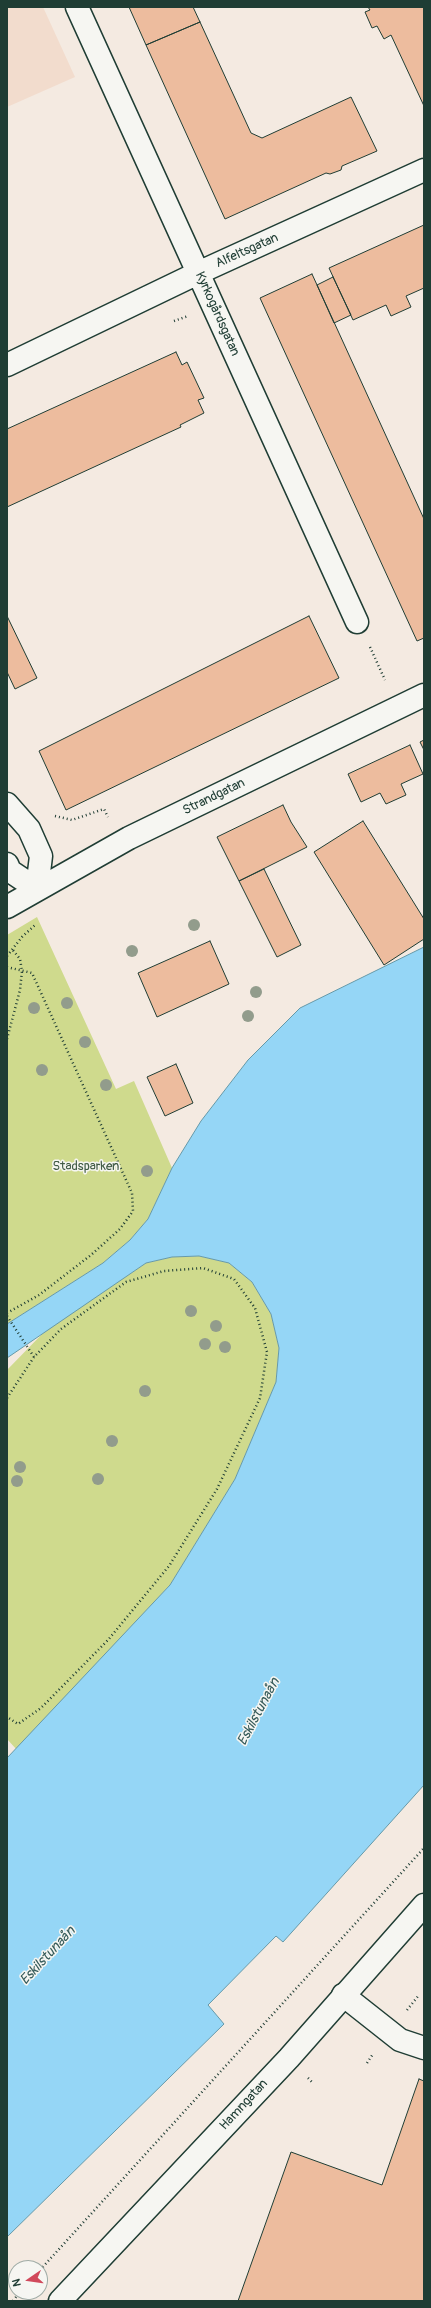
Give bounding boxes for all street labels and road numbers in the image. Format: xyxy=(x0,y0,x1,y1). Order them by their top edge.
street label: Alfeltsgatan xyxy=(213,230,281,272)
street label: Kyrkogårdsgatan xyxy=(191,269,243,359)
street label: Strandgatan xyxy=(180,775,248,819)
street label: Hamngatan xyxy=(217,2076,271,2134)

